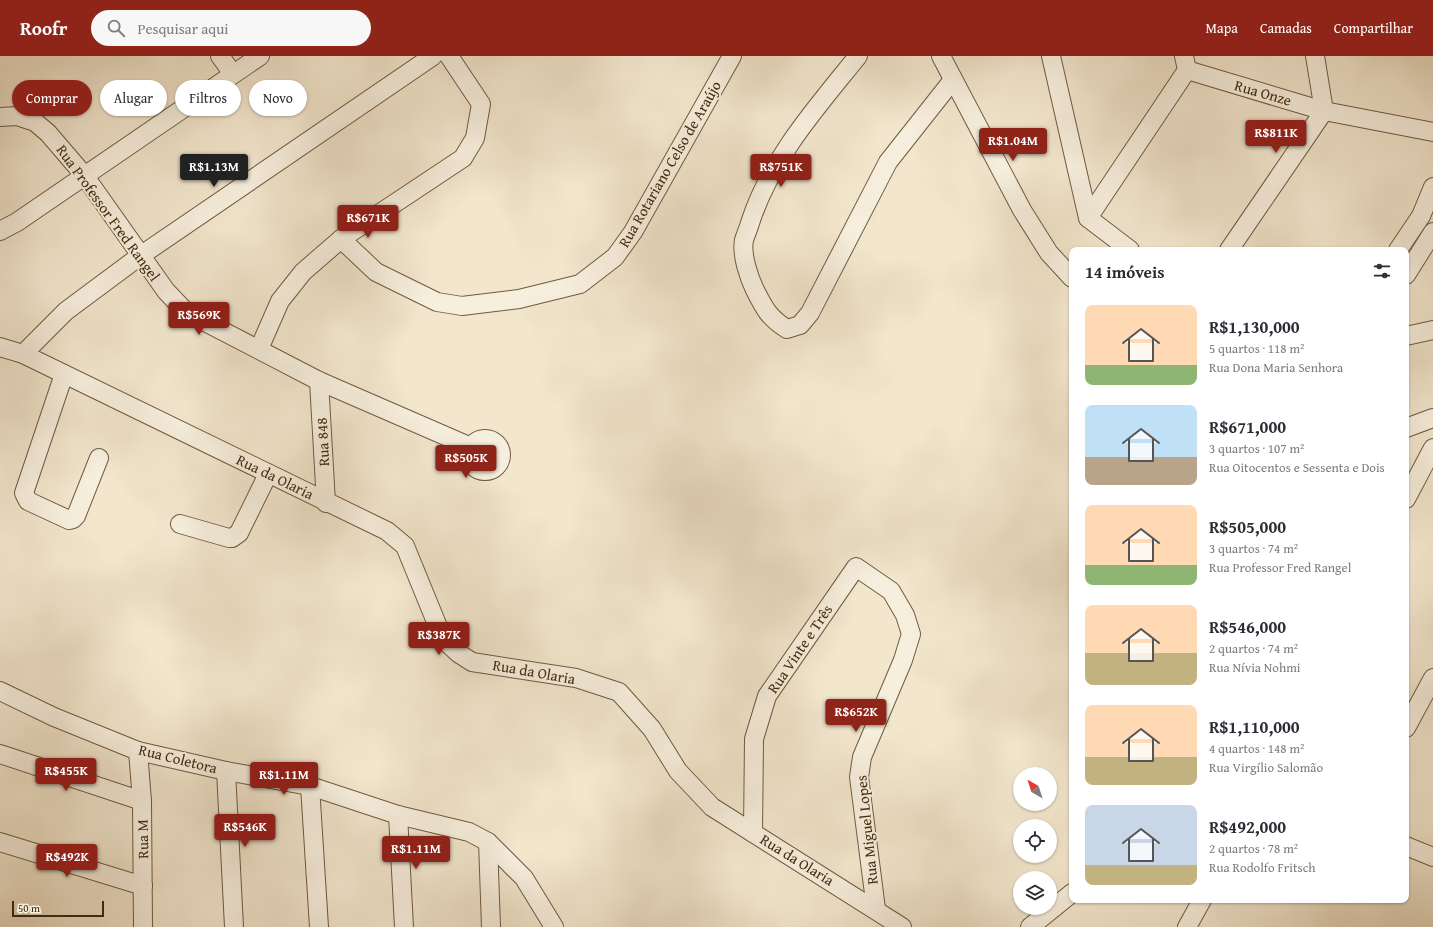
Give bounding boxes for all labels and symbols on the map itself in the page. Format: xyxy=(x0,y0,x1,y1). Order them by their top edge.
street label: Rua Onze xyxy=(1232,74,1294,111)
street label: Rua Rotariano Celso de Araújo xyxy=(613,76,726,251)
pin: R$811K xyxy=(1243,120,1309,154)
pin: R$1.04M xyxy=(976,128,1050,162)
street label: Rua Professor Fred Rangel xyxy=(52,140,165,285)
pin: R$1.13M xyxy=(177,154,251,188)
pin: R$751K xyxy=(748,154,814,188)
pin: R$671K xyxy=(335,205,401,239)
pin: R$569K xyxy=(166,302,232,336)
street label: Rua 848 xyxy=(311,417,334,467)
pin: R$505K xyxy=(433,445,499,479)
street label: Rua da Olaria xyxy=(233,449,317,504)
street label: Rua Vinte e Três xyxy=(762,600,837,697)
pin: R$387K xyxy=(406,622,472,656)
street label: Rua da Olaria xyxy=(491,654,577,689)
pin: R$652K xyxy=(823,699,889,733)
street label: Rua Coletora xyxy=(137,739,220,778)
pin: R$455K xyxy=(33,758,99,792)
pin: R$1.11M xyxy=(247,762,321,796)
north arrow xyxy=(1013,767,1057,811)
street label: Rua Miguel Lopes xyxy=(850,774,883,886)
pin: R$546K xyxy=(212,814,278,848)
street label: Rua M xyxy=(132,819,153,859)
street label: Rua da Olaria xyxy=(756,829,838,891)
pin: R$1.11M xyxy=(379,836,453,870)
pin: R$492K xyxy=(34,844,100,878)
scale bar xyxy=(12,899,104,918)

